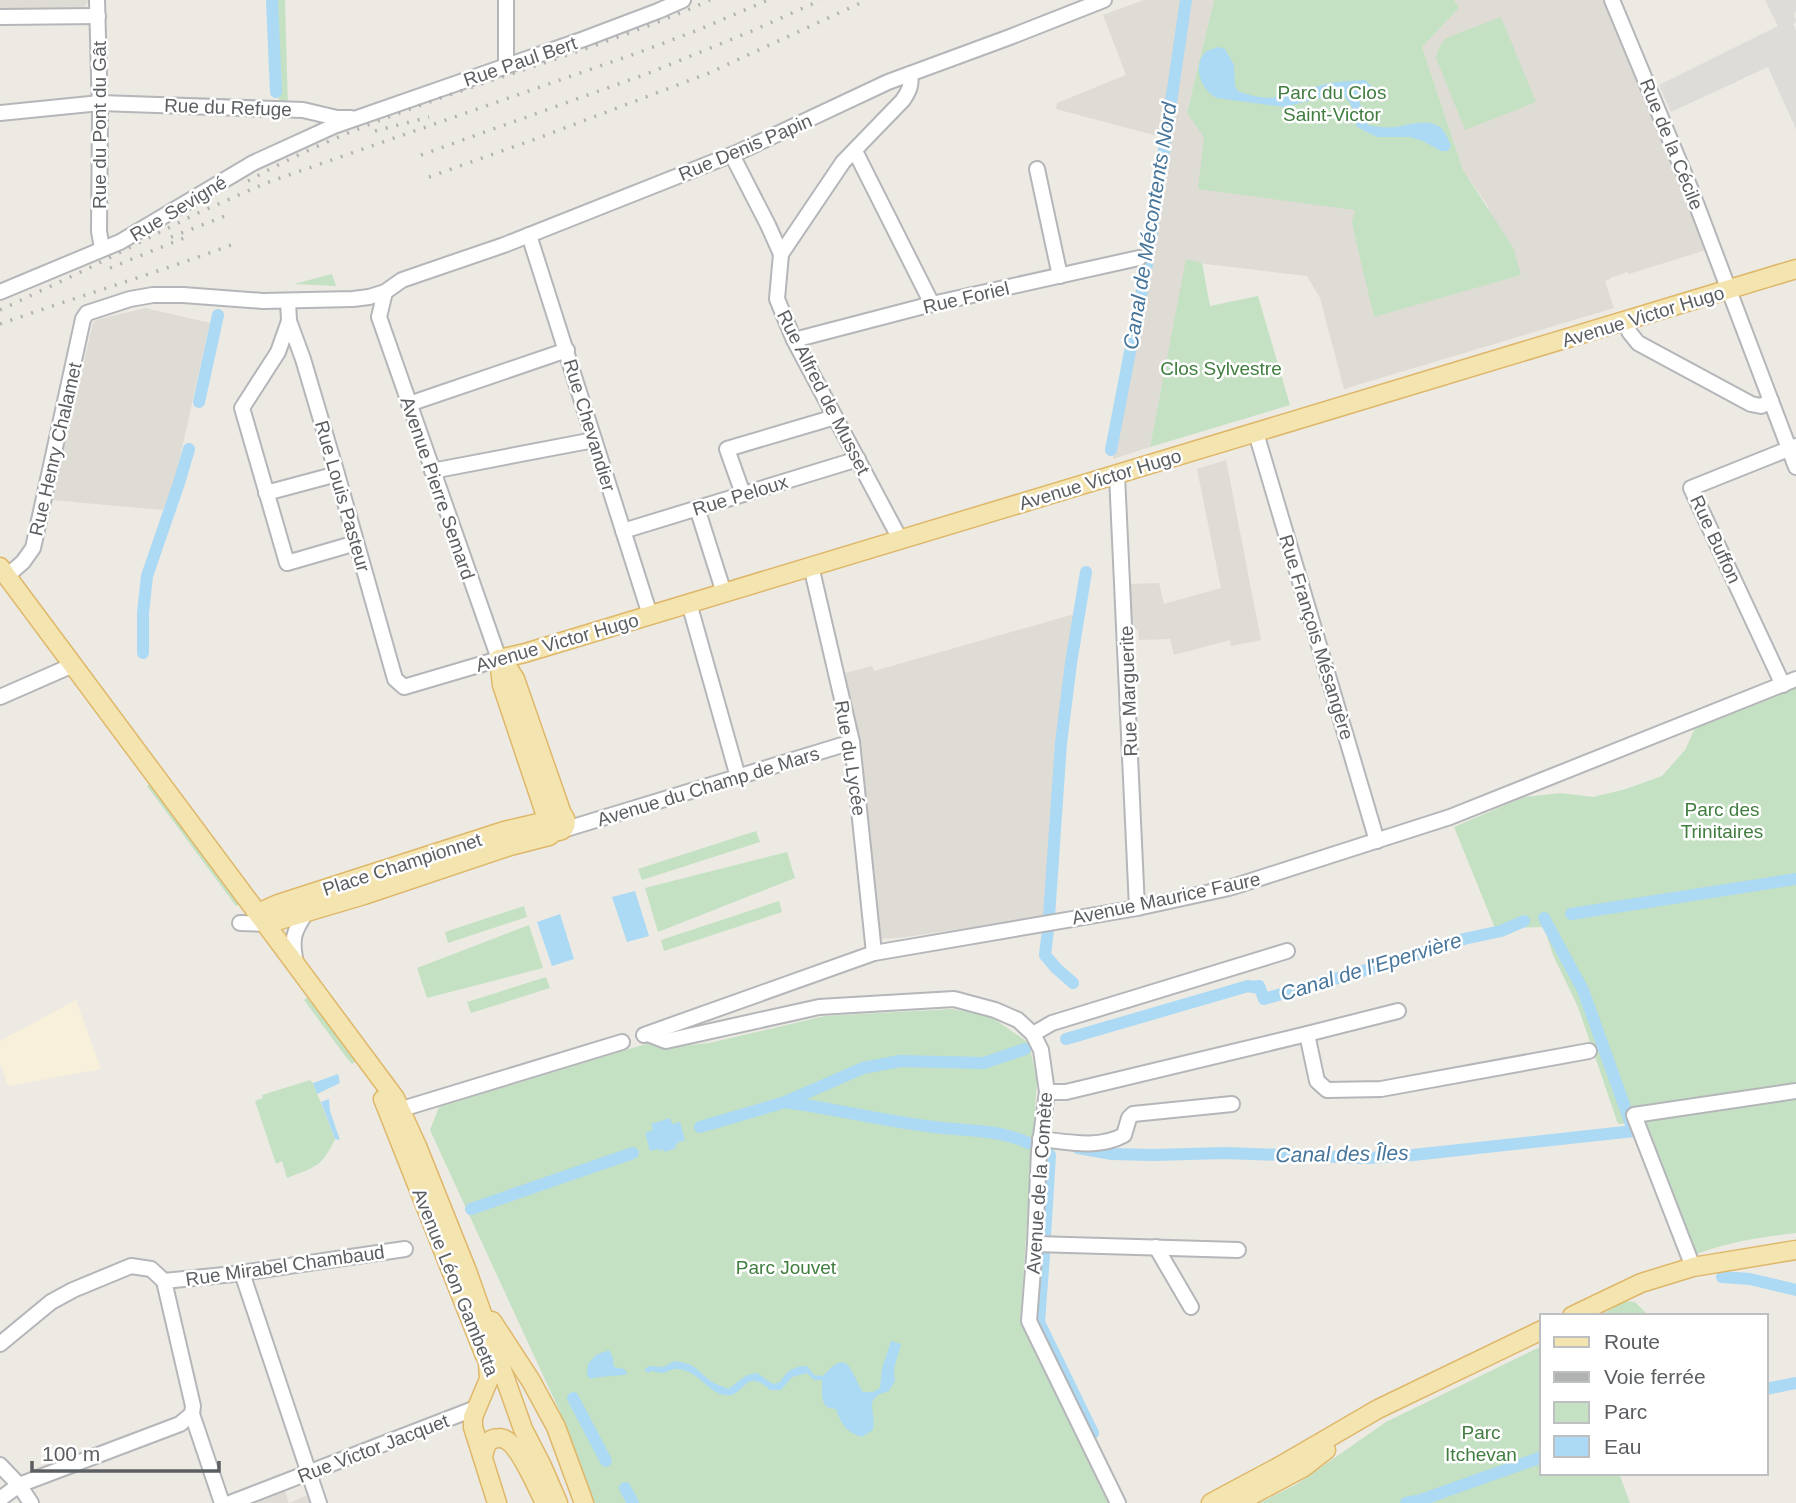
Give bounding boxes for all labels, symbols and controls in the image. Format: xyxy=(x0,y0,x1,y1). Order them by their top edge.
street label: Rue Paul Bert xyxy=(461,32,580,91)
street label: Rue du Pont du Gât xyxy=(89,40,110,209)
street label: Rue de la Cécile xyxy=(1636,76,1707,213)
park label: Parc du Clos Saint-Victor xyxy=(1278,82,1386,125)
street label: Rue du Refuge xyxy=(164,95,292,120)
water label: Canal de Mécontents Nord xyxy=(1119,99,1181,351)
street label: Rue Denis Papin xyxy=(675,110,815,185)
street label: Rue Sevigné xyxy=(126,171,230,245)
street label: Rue Foriel xyxy=(921,277,1011,318)
street label: Avenue Victor Hugo xyxy=(1560,282,1727,351)
street label: Rue Alfred de Musset xyxy=(773,307,874,479)
street label: Rue Chevandier xyxy=(559,356,620,495)
park label: Clos Sylvestre xyxy=(1160,358,1282,379)
street label: Rue Henry Chalamet xyxy=(25,360,86,538)
street label: Avenue Pierre Semard xyxy=(396,394,479,582)
street label: Rue Louis Pasteur xyxy=(311,418,374,575)
street label: Avenue Victor Hugo xyxy=(1017,445,1184,514)
street label: Rue Peloux xyxy=(690,471,791,520)
street label: Rue Buffon xyxy=(1686,492,1745,587)
street label: Rue François Mésangère xyxy=(1275,532,1358,742)
street label: Avenue Victor Hugo xyxy=(473,609,641,676)
street label: Rue Marguerite xyxy=(1116,625,1141,757)
street label: Rue du Lycée xyxy=(831,699,870,817)
street label: Avenue du Champ de Mars xyxy=(595,743,822,830)
park label: Parc des Trinitaires xyxy=(1681,799,1763,842)
street label: Place Championnet xyxy=(320,829,485,900)
street label: Avenue Maurice Faure xyxy=(1070,868,1262,929)
water label: Canal de l'Epervière xyxy=(1277,928,1464,1005)
street label: Avenue de la Comète xyxy=(1023,1091,1056,1275)
water label: Canal des Îles xyxy=(1275,1141,1409,1166)
street label: Avenue Léon Gambetta xyxy=(408,1185,503,1379)
street label: Rue Mirabel Chambaud xyxy=(184,1241,386,1290)
park label: Parc Jouvet xyxy=(736,1257,837,1278)
legend xyxy=(1540,1314,1768,1475)
text: Route xyxy=(1604,1330,1660,1353)
text: Voie ferrée xyxy=(1604,1365,1706,1388)
text: Parc xyxy=(1604,1400,1647,1423)
street label: Rue Victor Jacquet xyxy=(295,1410,452,1487)
park label: Parc Itchevan xyxy=(1445,1422,1517,1465)
scale bar xyxy=(32,1430,219,1474)
text: Eau xyxy=(1604,1435,1641,1458)
text: 100 m xyxy=(42,1442,100,1465)

